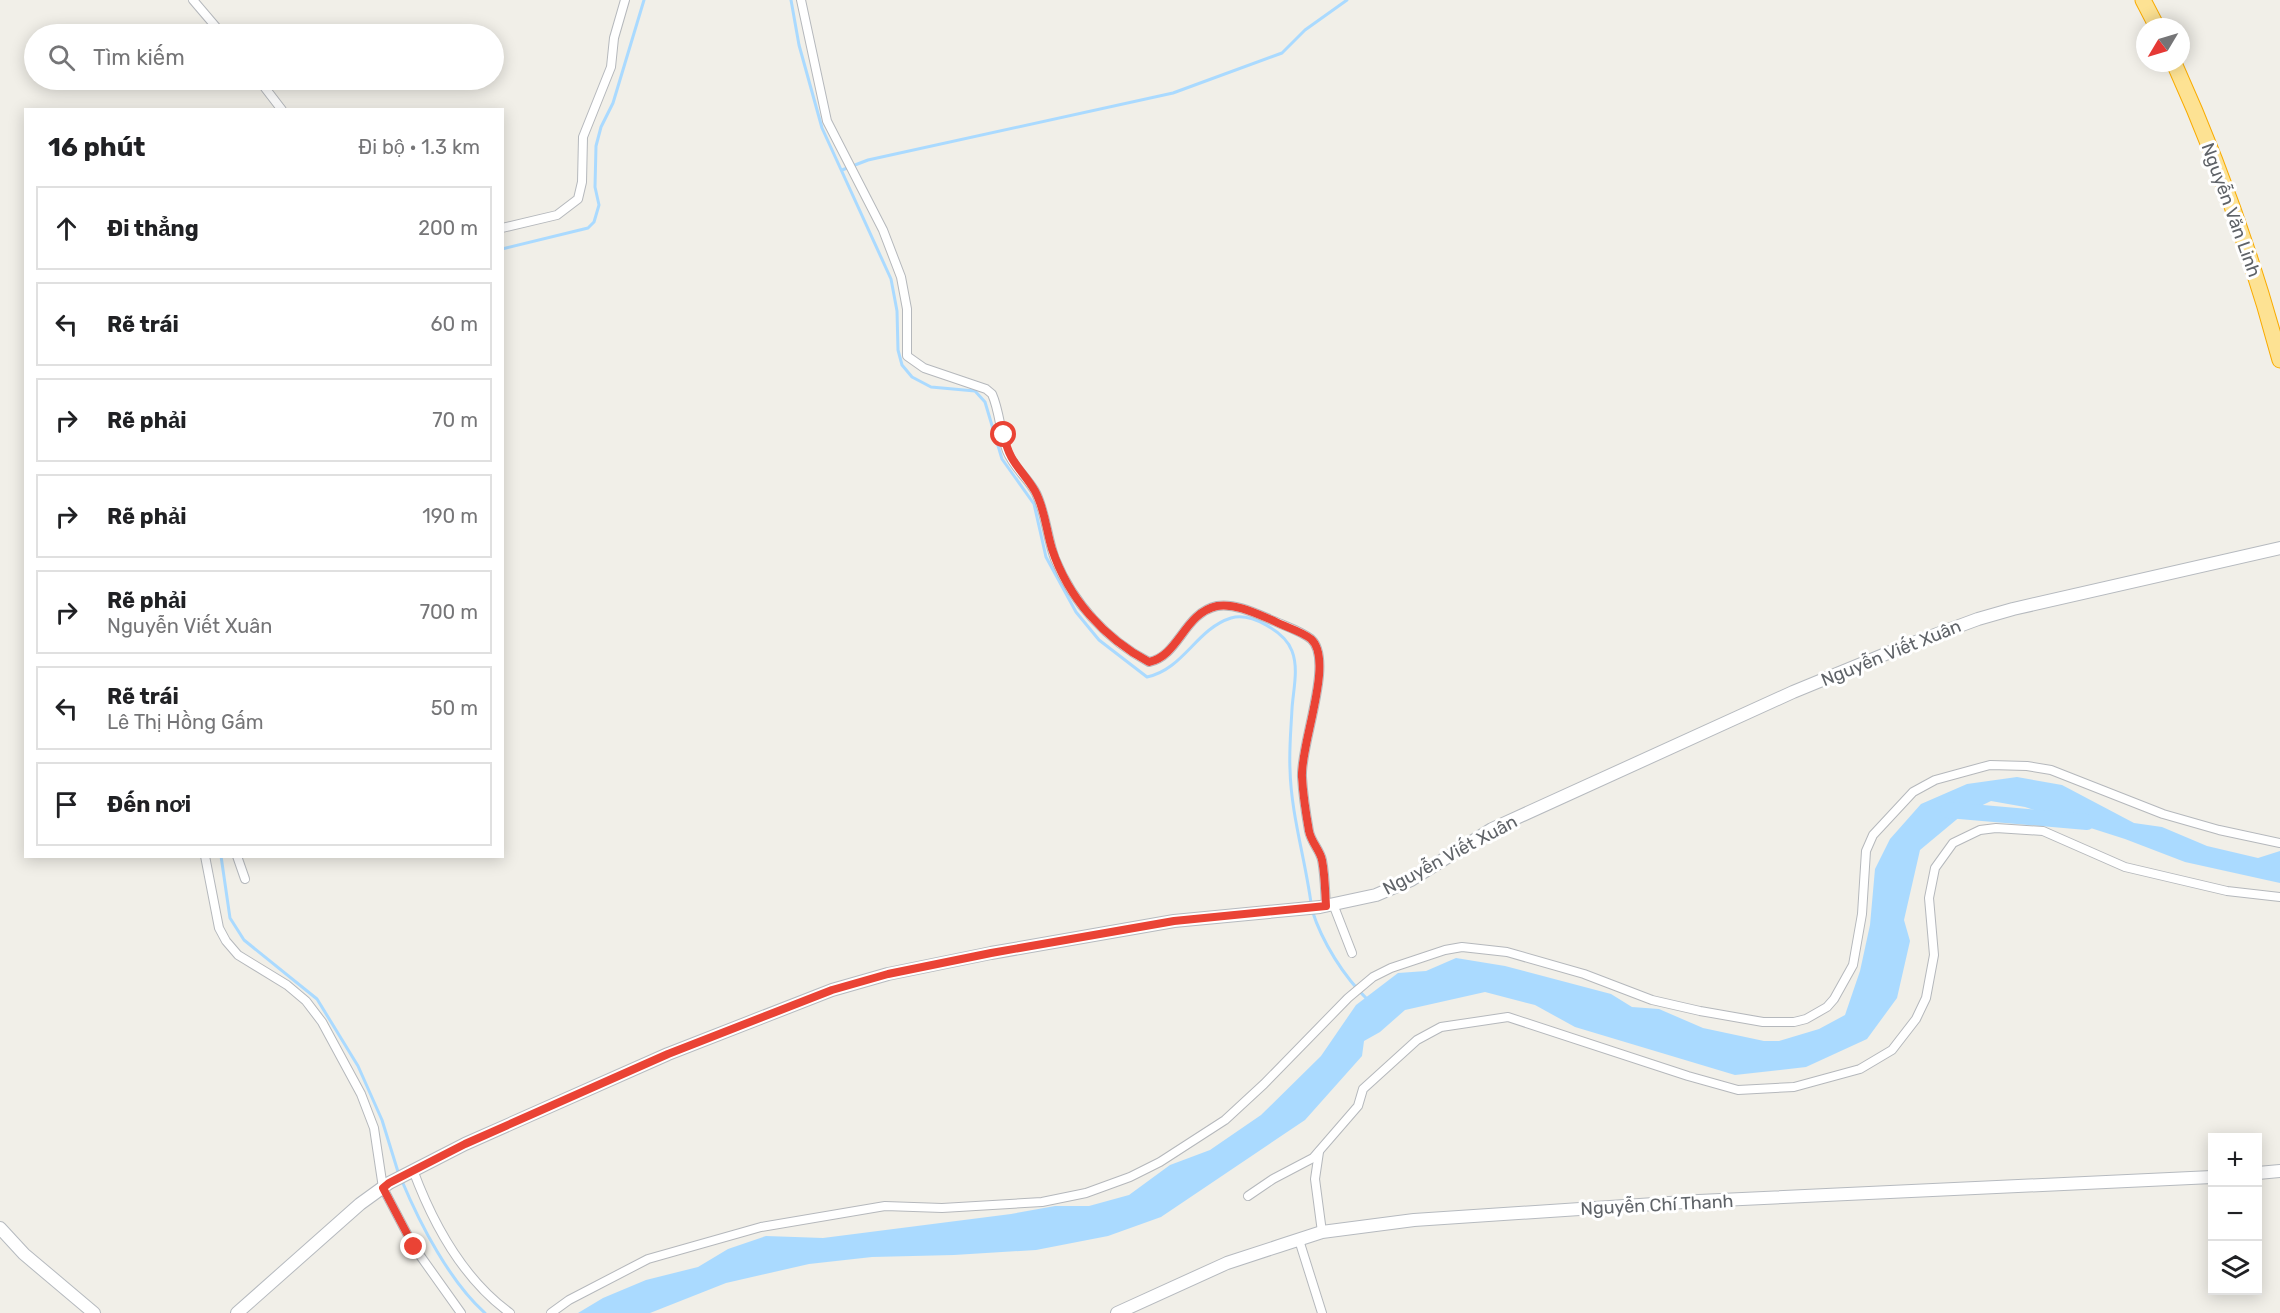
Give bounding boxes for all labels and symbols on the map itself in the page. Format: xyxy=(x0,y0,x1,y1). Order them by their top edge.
north arrow xyxy=(2136,18,2190,72)
street label: Nguyễn Văn Linh xyxy=(2197,140,2266,280)
route start xyxy=(990,421,1016,447)
street label: Nguyễn Viết Xuân xyxy=(1818,614,1964,691)
street label: Nguyễn Viết Xuân xyxy=(1379,810,1521,900)
street label: Nguyễn Chí Thanh xyxy=(1580,1189,1734,1220)
route end xyxy=(400,1233,426,1259)

